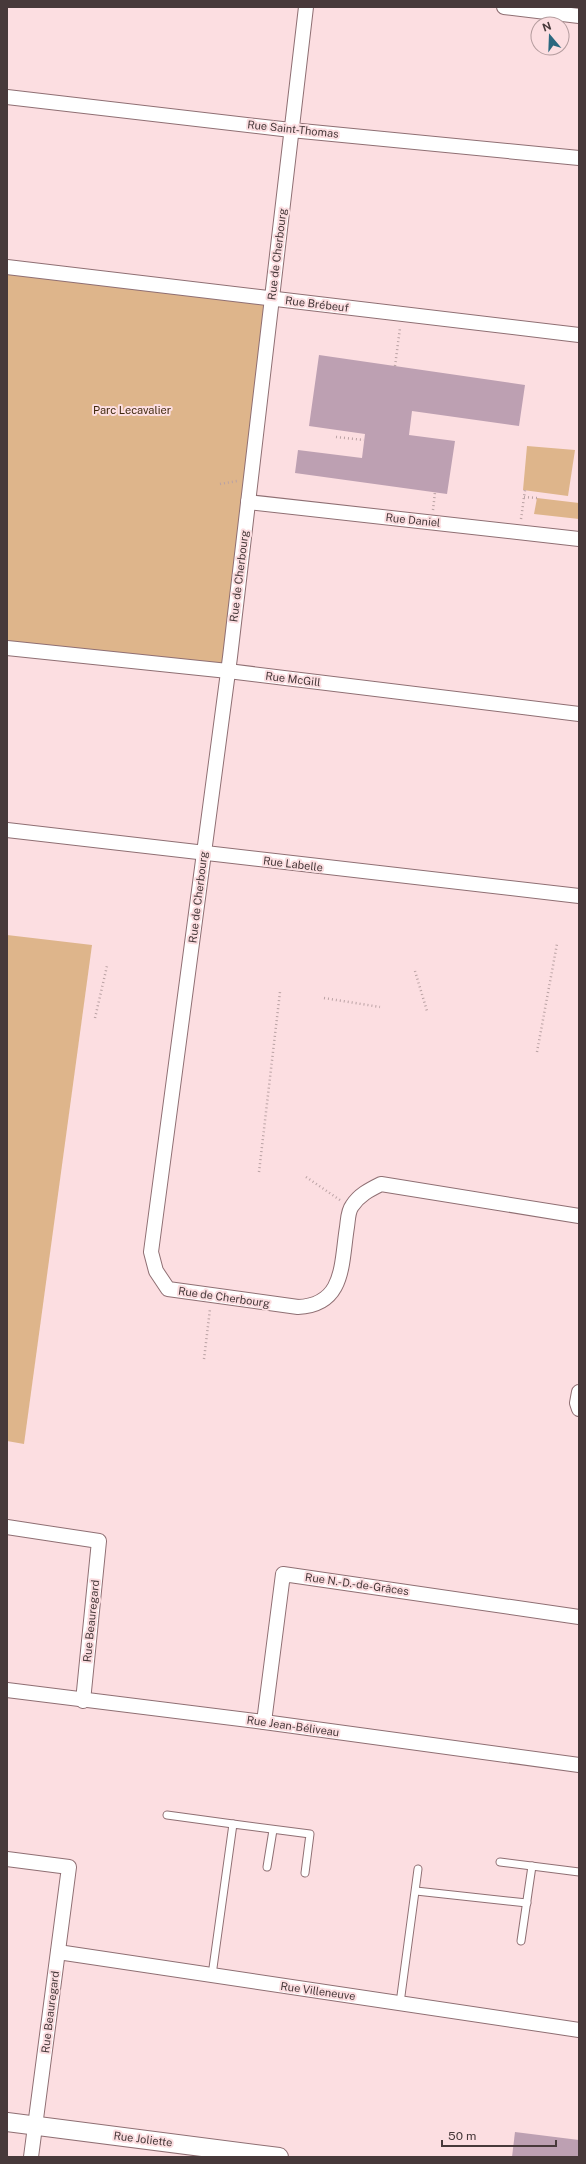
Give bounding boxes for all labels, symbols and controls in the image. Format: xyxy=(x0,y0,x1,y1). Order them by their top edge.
north arrow xyxy=(530,16,570,56)
text: N xyxy=(541,19,553,34)
street label: Rue Saint-Thomas xyxy=(247,118,340,140)
street label: Rue de Cherbourg xyxy=(265,207,289,301)
street label: Rue Brébeuf xyxy=(285,294,350,314)
park label: Parc Lecavalier xyxy=(93,404,171,416)
street label: Rue Daniel xyxy=(385,511,441,529)
street label: Rue de Cherbourg xyxy=(227,529,251,623)
street label: Rue McGill xyxy=(265,670,321,688)
street label: Rue de Cherbourg xyxy=(186,850,210,944)
street label: Rue Labelle xyxy=(262,854,324,874)
street label: Rue de Cherbourg xyxy=(177,1285,271,1309)
street label: Rue N.-D.-de-Grâces xyxy=(304,1571,410,1597)
street label: Rue Beauregard xyxy=(81,1579,101,1663)
street label: Rue Jean-Béliveau xyxy=(246,1714,340,1738)
street label: Rue Beauregard xyxy=(39,1970,61,2054)
street label: Rue Villeneuve xyxy=(280,1980,356,2002)
scale bar xyxy=(442,2122,556,2148)
street label: Rue Joliette xyxy=(113,2129,173,2149)
text: 50 m xyxy=(448,2129,476,2143)

